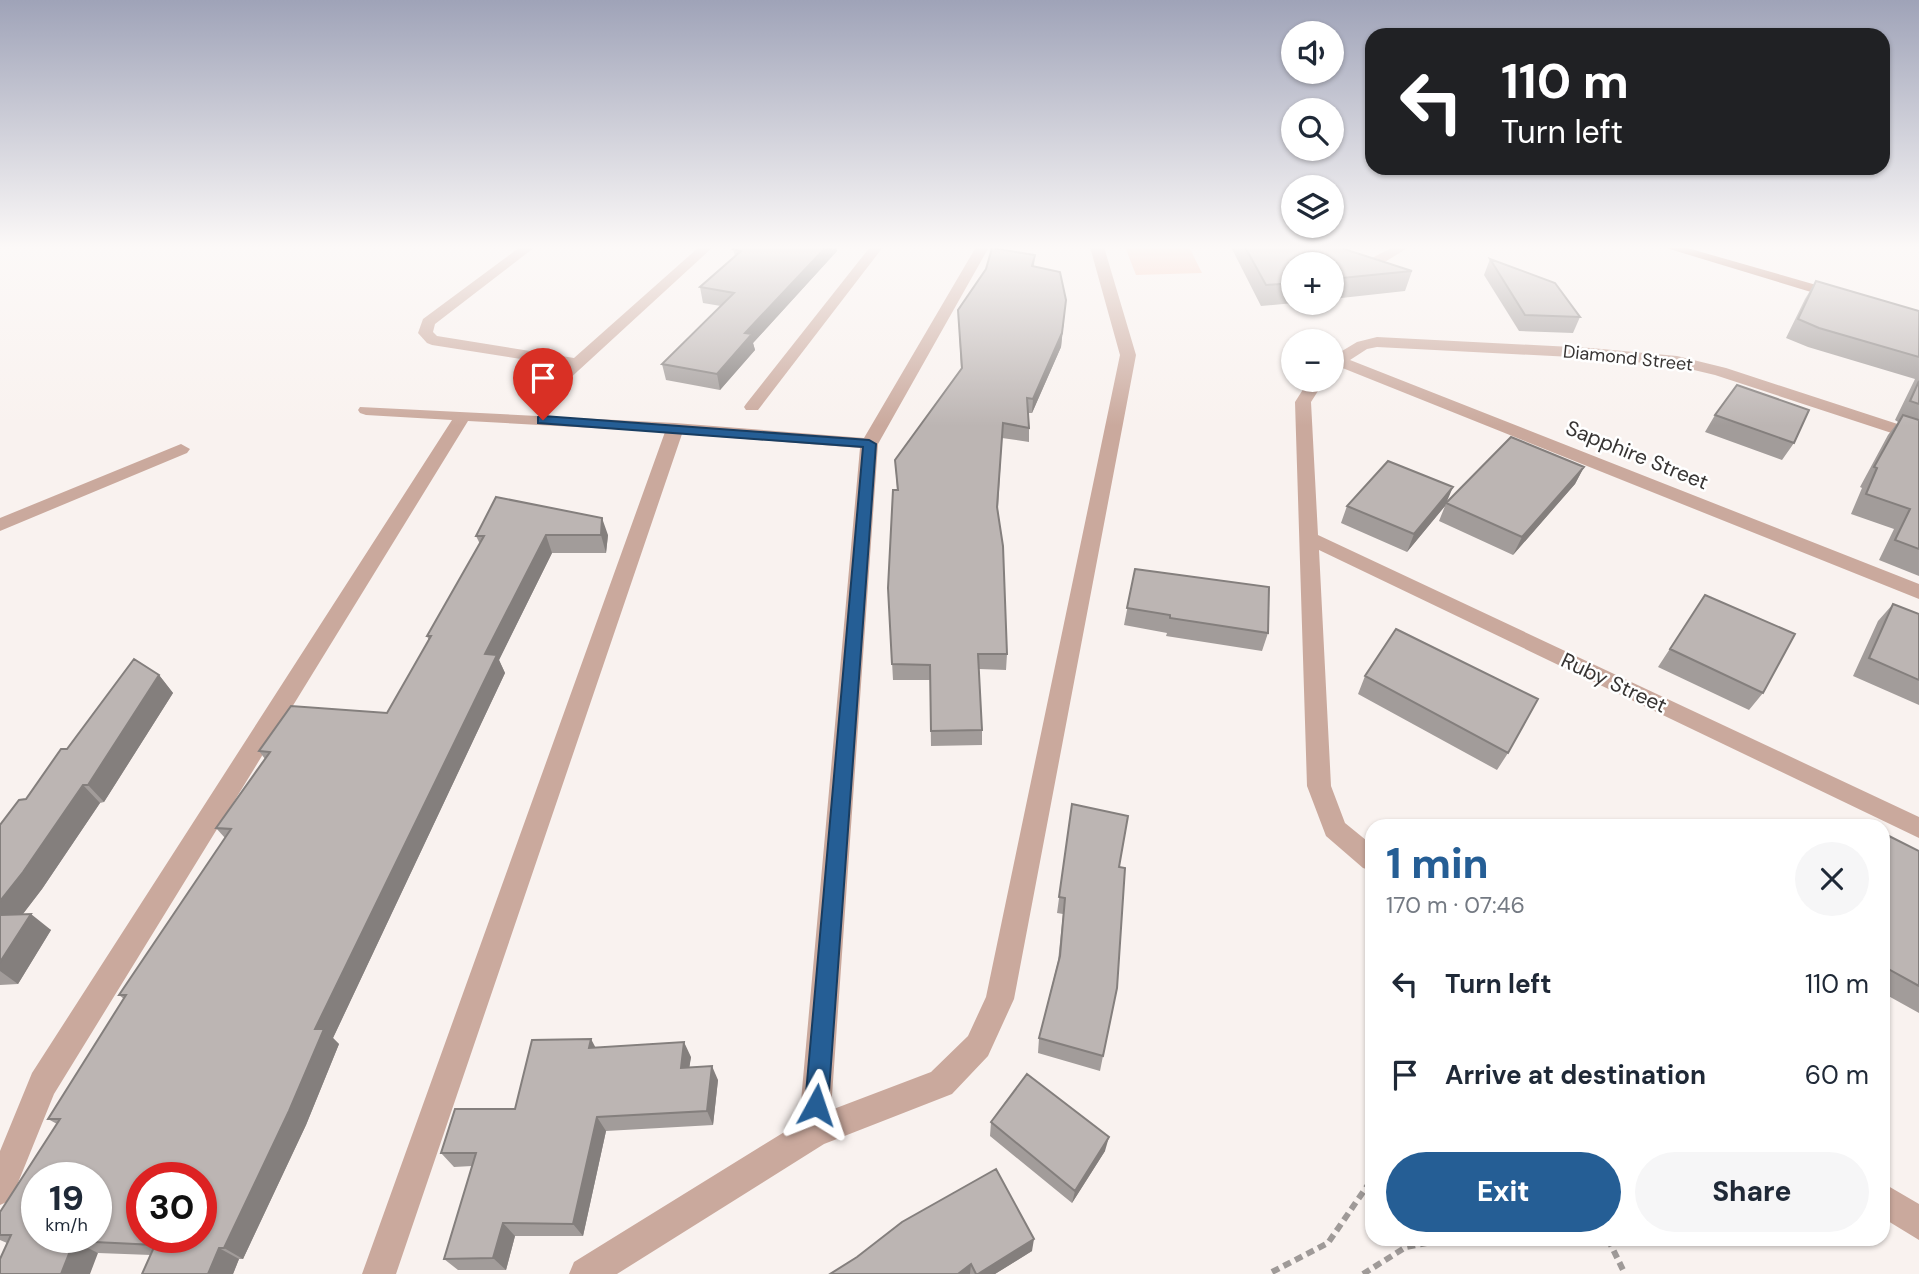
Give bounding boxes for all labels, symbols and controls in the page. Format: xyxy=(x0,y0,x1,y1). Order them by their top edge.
map controls xyxy=(1281,21,1344,392)
button: sound xyxy=(1281,21,1344,84)
text: 110 m xyxy=(1501,49,1629,113)
icon: left xyxy=(1386,56,1477,147)
button: search xyxy=(1281,98,1344,161)
text: Turn left xyxy=(1501,111,1623,153)
button: layers xyxy=(1281,175,1344,238)
button: + xyxy=(1281,252,1344,315)
button: − xyxy=(1281,329,1344,392)
street label: Diamond Street xyxy=(1562,339,1694,377)
pin xyxy=(513,348,573,420)
icon: arrive xyxy=(524,359,562,397)
street label: Sapphire Street xyxy=(1562,414,1712,496)
street label: Ruby Street xyxy=(1557,646,1671,720)
text: 1 min xyxy=(1386,836,1489,891)
button: close xyxy=(1795,842,1869,916)
text: 170 m · 07:46 xyxy=(1386,890,1525,920)
icon: left xyxy=(1386,965,1424,1003)
text: Turn left xyxy=(1445,967,1552,1001)
text: 110 m xyxy=(1805,967,1869,1001)
icon: arrive xyxy=(1386,1056,1424,1094)
text: Arrive at destination xyxy=(1445,1058,1706,1092)
text: 60 m xyxy=(1805,1058,1869,1092)
position arrow xyxy=(779,1068,853,1142)
button: Exit xyxy=(1386,1152,1621,1232)
button: Share xyxy=(1635,1152,1869,1232)
speed limit sign: 30 xyxy=(126,1162,217,1253)
text: 19 xyxy=(49,1175,84,1221)
text: km/h xyxy=(45,1213,88,1237)

